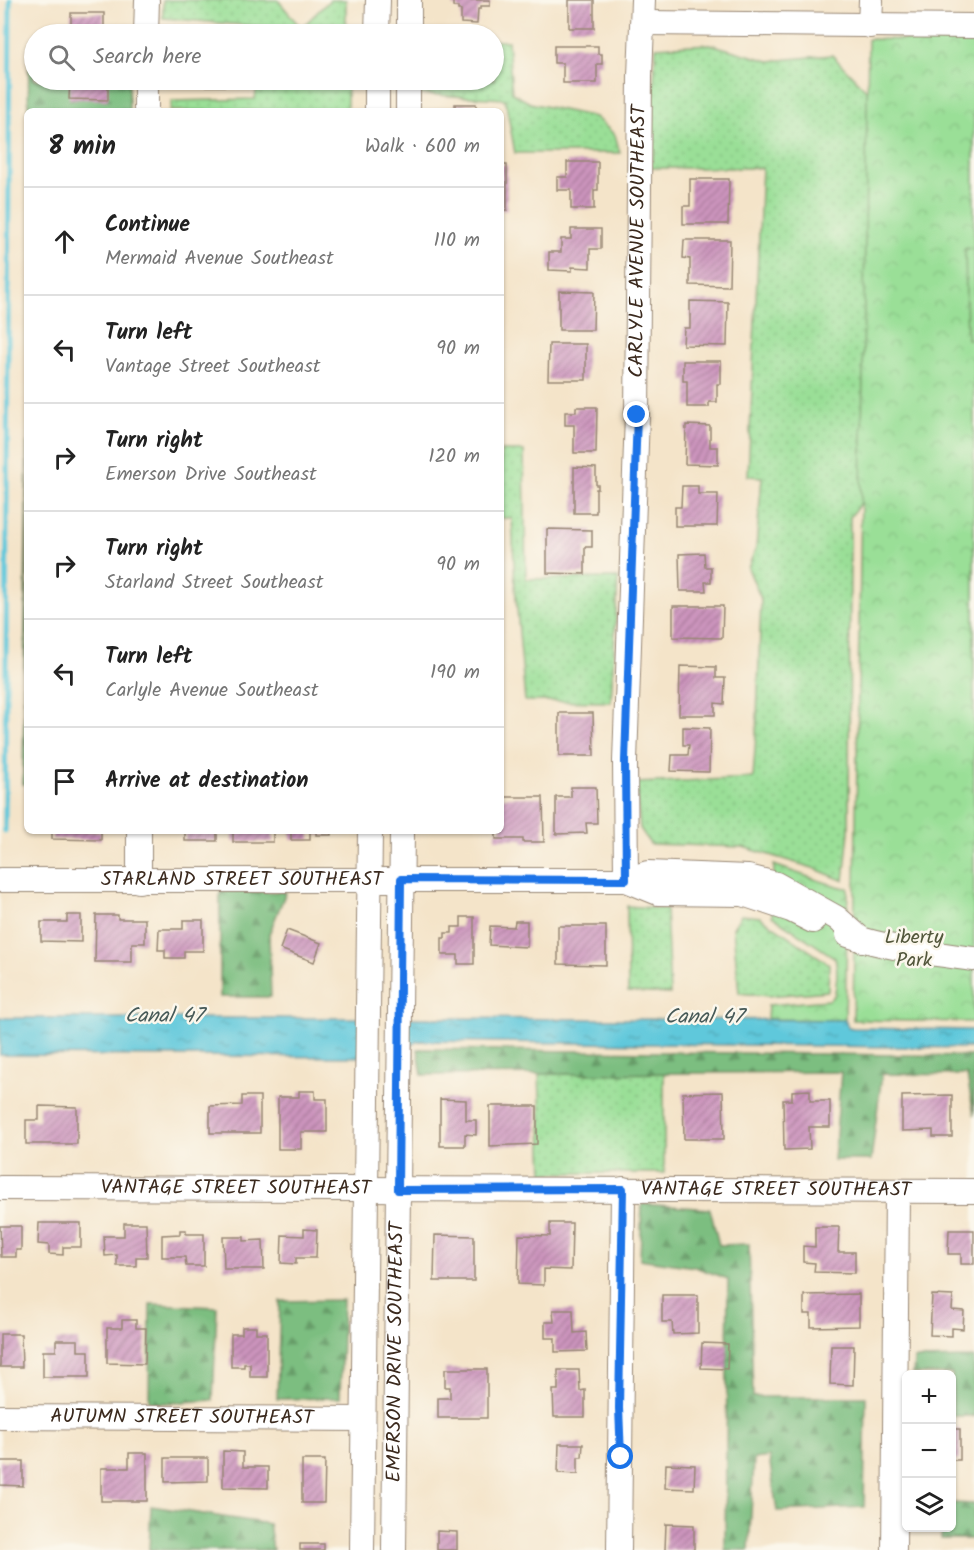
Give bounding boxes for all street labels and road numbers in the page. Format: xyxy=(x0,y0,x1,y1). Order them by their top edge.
street label: CARLYLE AVENUE SOUTHEAST xyxy=(621,102,656,378)
street label: STARLAND STREET SOUTHEAST xyxy=(101,864,385,896)
street label: VANTAGE STREET SOUTHEAST xyxy=(101,1172,374,1205)
street label: VANTAGE STREET SOUTHEAST xyxy=(641,1174,914,1207)
street label: EMERSON DRIVE SOUTHEAST xyxy=(379,1219,414,1483)
street label: AUTUMN STREET SOUTHEAST xyxy=(50,1401,316,1435)

